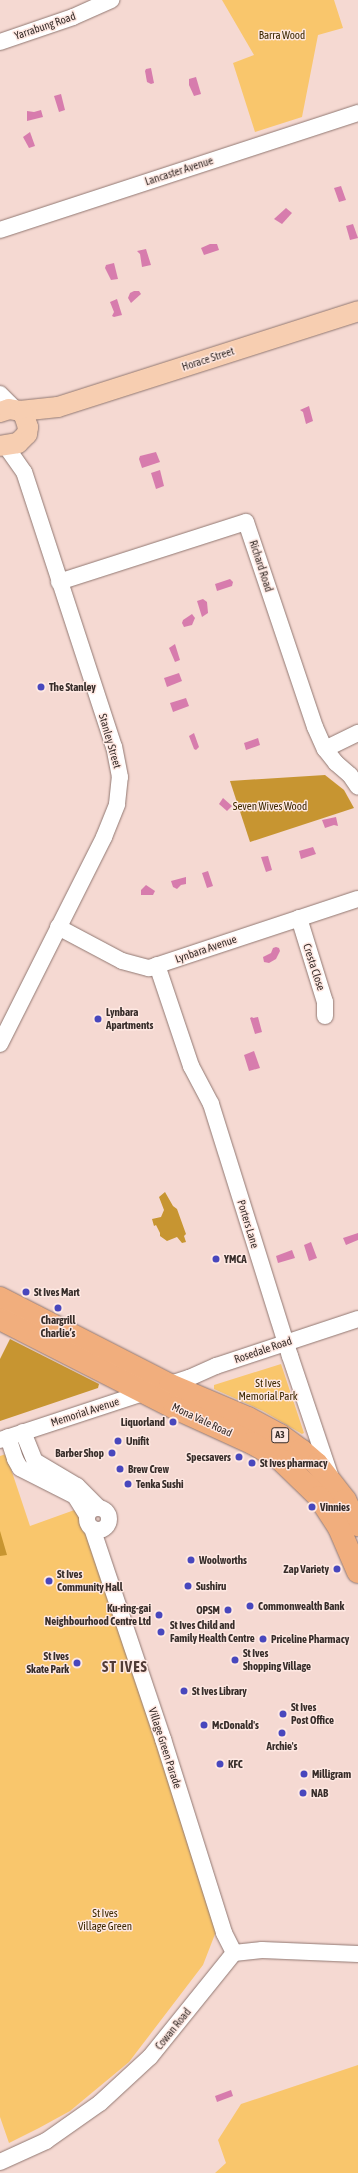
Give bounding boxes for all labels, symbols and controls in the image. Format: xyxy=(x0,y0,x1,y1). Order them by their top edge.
street label: Yarrabung Road xyxy=(13,9,77,43)
park label: Barra Wood xyxy=(259,28,305,42)
street label: Lancaster Avenue xyxy=(143,154,215,188)
street label: Horace Street xyxy=(180,344,236,374)
street label: Richard Road xyxy=(246,539,276,593)
place label: The Stanley xyxy=(49,680,96,694)
marker: The Stanley xyxy=(36,682,46,692)
street label: Stanley Street xyxy=(96,712,124,770)
park label: Seven Wives Wood xyxy=(233,799,307,813)
street label: Lynbara Avenue xyxy=(173,932,239,966)
street label: Cresta Close xyxy=(300,942,328,992)
place label: Lynbara Apartments xyxy=(106,1006,153,1032)
marker: Lynbara Apartments xyxy=(93,1014,103,1024)
street label: Porters Lane xyxy=(234,1198,262,1250)
place label: YMCA xyxy=(224,1252,247,1266)
marker: YMCA xyxy=(211,1254,221,1264)
place label: St Ives Mart xyxy=(34,1285,80,1299)
marker: St Ives Mart xyxy=(21,1287,31,1297)
marker: Chargrill Charlie’s xyxy=(53,1303,63,1313)
place label: Chargrill Charlie’s xyxy=(41,1314,75,1340)
street label: Rosedale Road xyxy=(232,1334,294,1366)
park label: St Ives Memorial Park xyxy=(238,1377,298,1403)
street label: Memorial Avenue xyxy=(49,1395,121,1429)
street label: Mona Vale Road xyxy=(170,1400,234,1440)
place label: Liquorland xyxy=(121,1415,165,1429)
marker: Liquorland xyxy=(168,1417,178,1427)
road number: A3 xyxy=(271,1427,289,1443)
place label: Unifit xyxy=(126,1434,149,1448)
marker: Unifit xyxy=(113,1436,123,1446)
place label: Barber Shop xyxy=(55,1446,104,1460)
marker: Barber Shop xyxy=(107,1448,117,1458)
place label: Specsavers xyxy=(187,1450,231,1464)
marker: Specsavers xyxy=(234,1452,244,1462)
place label: St Ives pharmacy xyxy=(260,1456,327,1470)
marker: St Ives pharmacy xyxy=(247,1458,257,1468)
place label: Brew Crew xyxy=(128,1462,169,1476)
marker: Brew Crew xyxy=(115,1464,125,1474)
place label: Tenka Sushi xyxy=(136,1477,184,1491)
marker: Tenka Sushi xyxy=(123,1479,133,1489)
place label: Vinnies xyxy=(320,1500,350,1514)
marker: Vinnies xyxy=(307,1502,317,1512)
place label: Woolworths xyxy=(199,1553,247,1567)
marker: Woolworths xyxy=(186,1555,196,1565)
place label: Zap Variety xyxy=(284,1562,329,1576)
marker: Zap Variety xyxy=(332,1564,342,1574)
place label: St Ives Community Hall xyxy=(57,1568,123,1594)
marker: St Ives Community Hall xyxy=(44,1576,54,1586)
place label: Sushiru xyxy=(196,1579,226,1593)
marker: Sushiru xyxy=(183,1581,193,1591)
place label: Commonwealth Bank xyxy=(258,1599,344,1613)
marker: Commonwealth Bank xyxy=(245,1601,255,1611)
place label: Ku-ring-gai Neighbourhood Centre Ltd xyxy=(45,1602,151,1628)
place label: OPSM xyxy=(196,1603,220,1617)
marker: OPSM xyxy=(223,1605,233,1615)
marker: Ku-ring-gai Neighbourhood Centre Ltd xyxy=(154,1610,164,1620)
place label: St Ives Child and Family Health Centre xyxy=(170,1619,255,1645)
marker: St Ives Child and Family Health Centre xyxy=(155,1626,167,1638)
place label: Priceline Pharmacy xyxy=(271,1632,349,1646)
marker: Priceline Pharmacy xyxy=(258,1634,268,1644)
place label: St Ives Shopping Village xyxy=(243,1647,311,1673)
place label: St Ives Skate Park xyxy=(26,1650,69,1676)
marker: St Ives Shopping Village xyxy=(230,1655,240,1665)
marker: St Ives Skate Park xyxy=(72,1658,82,1668)
district label: ST IVES xyxy=(102,1658,148,1676)
place label: St Ives Library xyxy=(192,1684,247,1698)
marker: St Ives Library xyxy=(179,1686,189,1696)
place label: St Ives Post Office xyxy=(291,1701,334,1727)
street label: Village Green Parade xyxy=(146,1706,184,1790)
marker: St Ives Post Office xyxy=(278,1709,288,1719)
place label: McDonald's xyxy=(212,1718,259,1732)
marker: McDonald's xyxy=(199,1720,209,1730)
marker: Archie's xyxy=(277,1728,287,1738)
place label: Archie's xyxy=(267,1739,297,1753)
place label: KFC xyxy=(228,1757,243,1771)
marker: KFC xyxy=(215,1759,225,1769)
place label: Milligram xyxy=(312,1767,351,1781)
marker: Milligram xyxy=(299,1769,309,1779)
place label: NAB xyxy=(311,1786,328,1800)
marker: NAB xyxy=(298,1788,308,1798)
park label: St Ives Village Green xyxy=(78,1907,132,1933)
street label: Cowan Road xyxy=(152,2006,194,2052)

